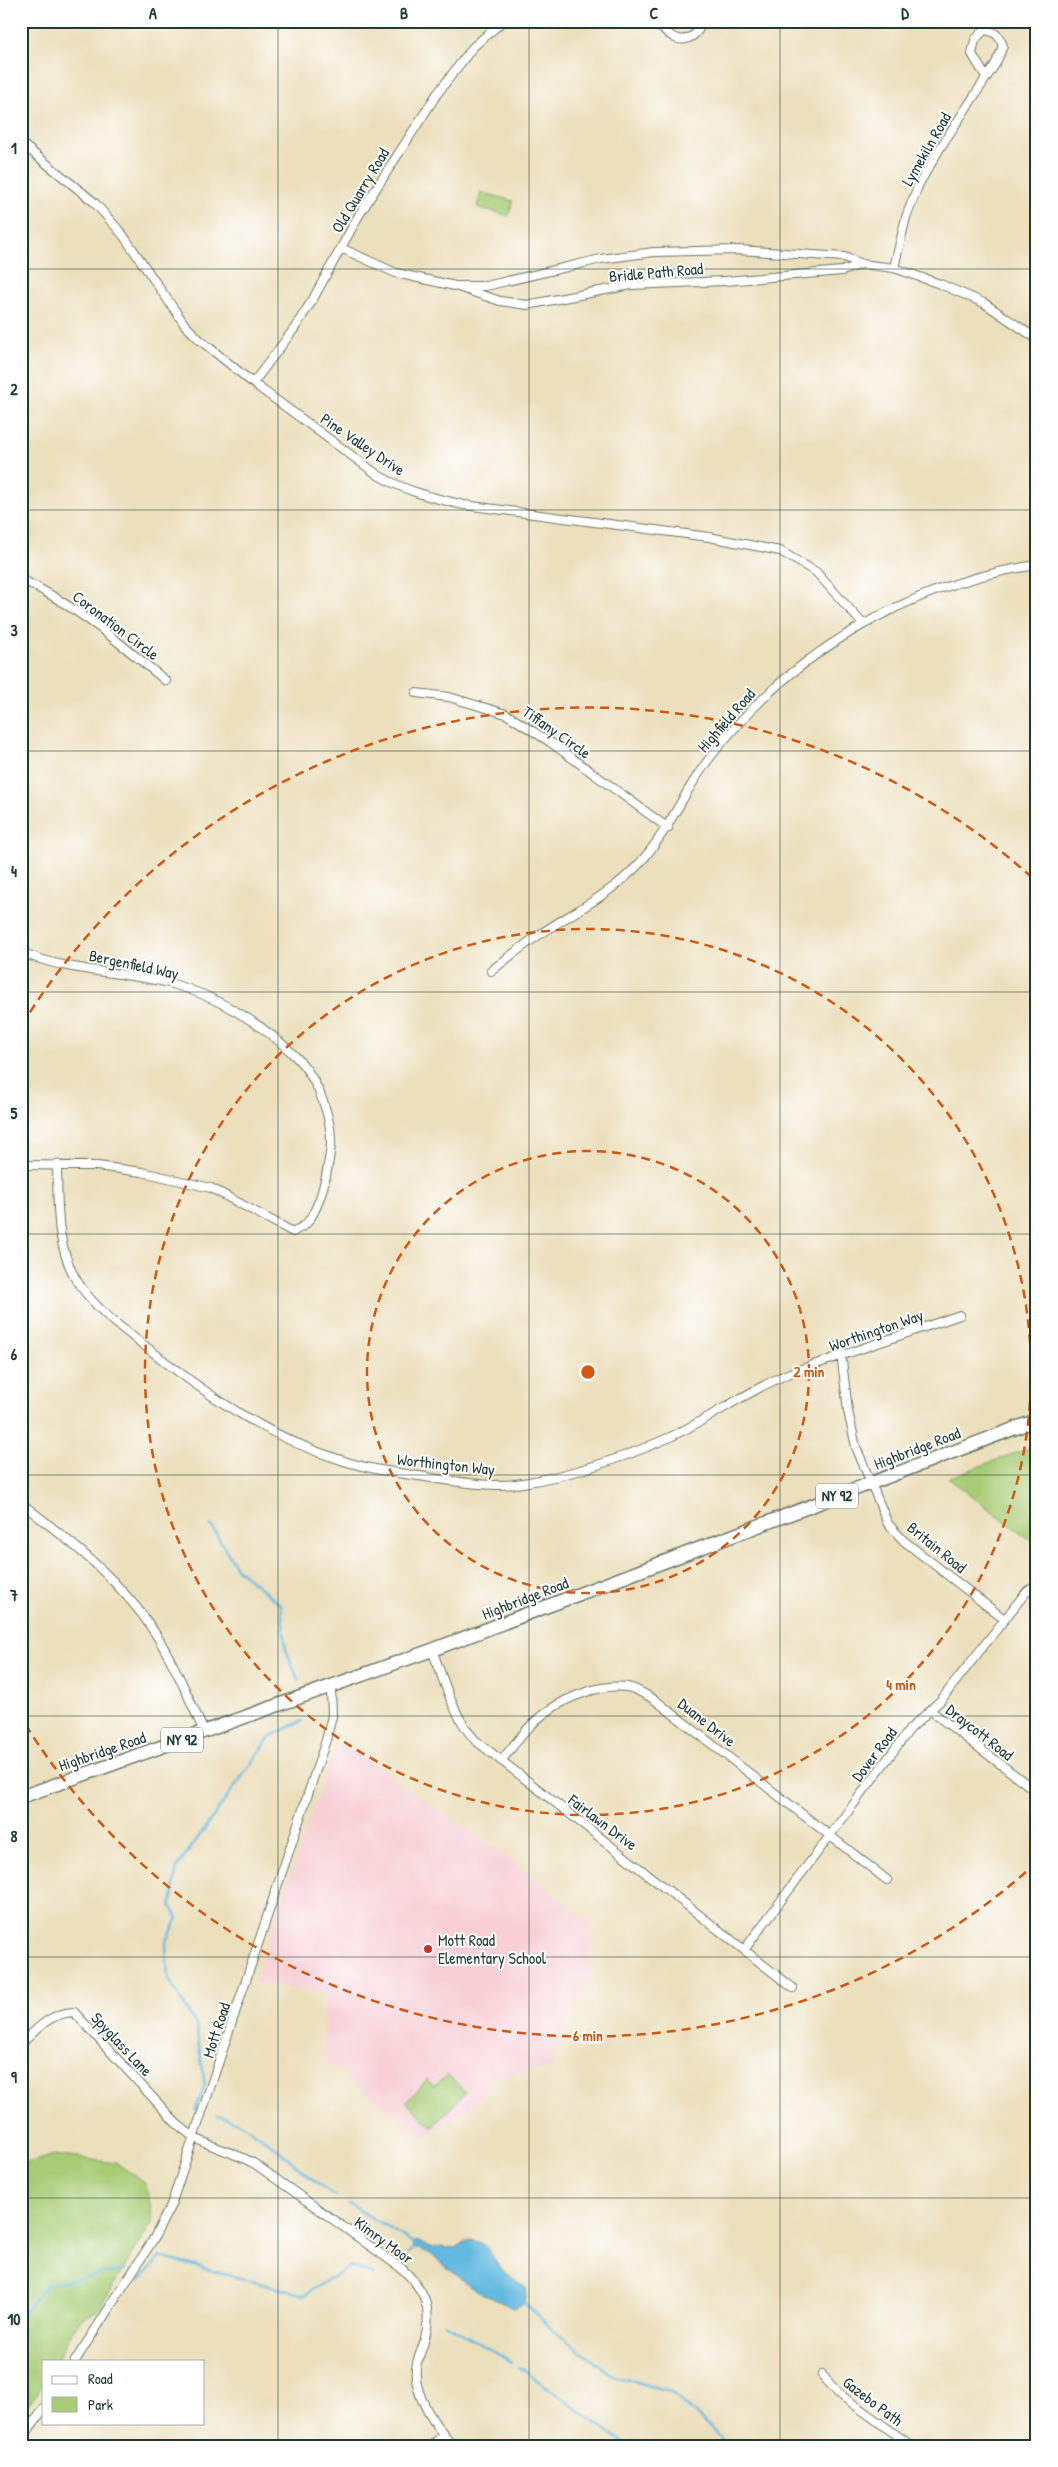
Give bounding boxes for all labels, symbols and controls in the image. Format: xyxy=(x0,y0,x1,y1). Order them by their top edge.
text: A xyxy=(149,2,157,24)
text: B xyxy=(400,2,408,24)
text: C xyxy=(650,2,659,24)
text: D xyxy=(901,2,909,24)
street label: Lymekiln Road xyxy=(896,108,956,190)
text: 1 xyxy=(11,137,17,159)
street label: Old Quarry Road xyxy=(326,144,394,236)
street label: Bridle Path Road xyxy=(608,257,704,287)
text: 2 xyxy=(10,378,18,400)
street label: Pine Valley Drive xyxy=(316,408,410,481)
street label: Coronation Circle xyxy=(68,585,164,665)
text: 3 xyxy=(10,619,18,641)
street label: Highfield Road xyxy=(692,683,760,757)
street label: Tiffany Circle xyxy=(518,700,596,764)
text: 4 xyxy=(11,860,17,882)
street label: Bergenfield Way xyxy=(87,944,181,984)
text: 5 xyxy=(11,1102,18,1124)
street label: Worthington Way xyxy=(826,1304,926,1356)
text: 6 xyxy=(11,1343,18,1365)
text: 2 min xyxy=(794,1361,825,1382)
centre of rings xyxy=(579,1363,597,1381)
street label: Highbridge Road xyxy=(871,1421,963,1475)
street label: Worthington Way xyxy=(396,1448,496,1480)
road number: NY 92 xyxy=(816,1484,858,1508)
street label: Britain Road xyxy=(903,1516,971,1578)
street label: Highbridge Road xyxy=(479,1571,571,1625)
text: 7 xyxy=(9,1584,18,1606)
text: 4 min xyxy=(886,1674,916,1695)
street label: Duane Drive xyxy=(674,1693,741,1752)
street label: Draycott Road xyxy=(942,1699,1018,1765)
street label: Dover Road xyxy=(846,1722,902,1786)
street label: Highbridge Road xyxy=(55,1726,149,1776)
road number: NY 92 xyxy=(161,1728,203,1752)
street label: Fairlawn Drive xyxy=(563,1788,642,1856)
text: 8 xyxy=(11,1825,18,1847)
place label: Mott Road Elementary School xyxy=(438,1929,547,1969)
marker: Mott Road Elementary School xyxy=(422,1943,434,1955)
street label: Mott Road xyxy=(197,2000,235,2060)
street label: Spyglass Lane xyxy=(87,2007,158,2081)
text: 6 min xyxy=(573,2025,603,2046)
text: 9 xyxy=(11,2066,17,2088)
street label: Kimry Moor xyxy=(350,2211,418,2269)
text: 10 xyxy=(8,2308,20,2330)
legend xyxy=(42,2360,205,2424)
text: Road xyxy=(88,2368,113,2389)
street label: Gazebo Path xyxy=(838,2371,908,2431)
text: Park xyxy=(88,2394,113,2415)

